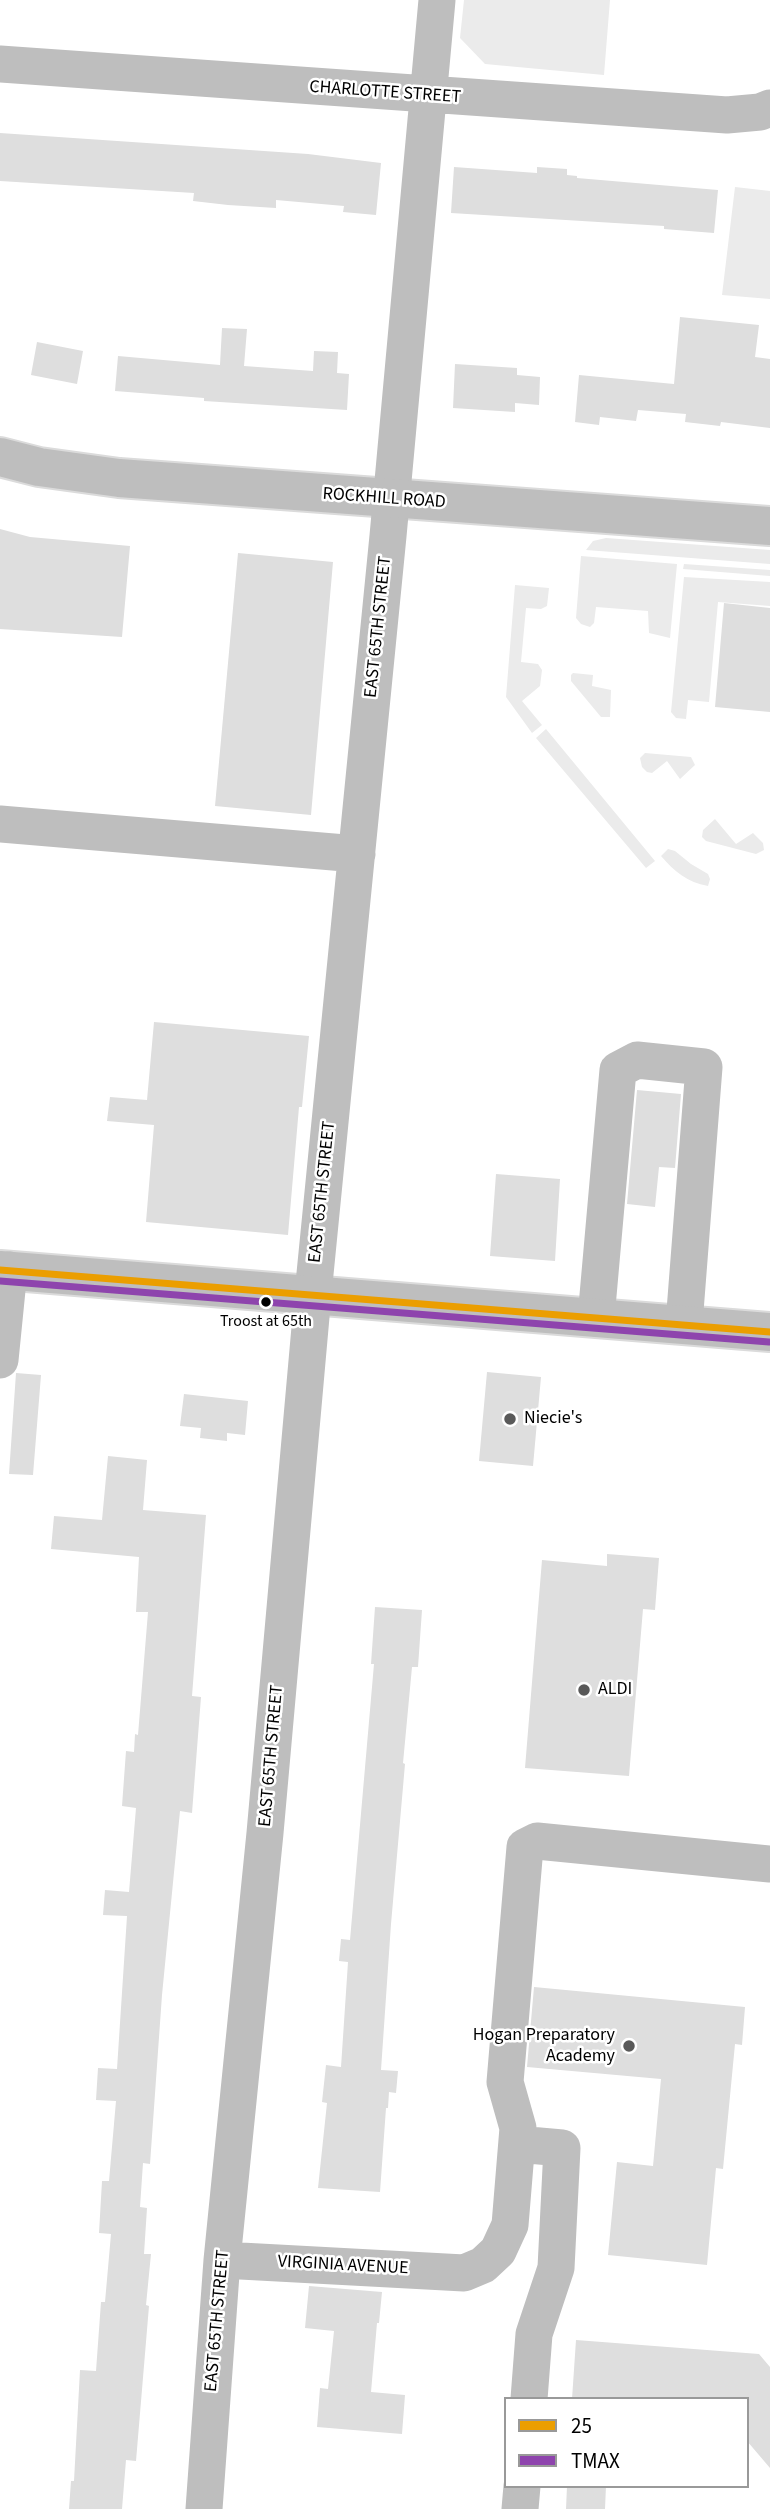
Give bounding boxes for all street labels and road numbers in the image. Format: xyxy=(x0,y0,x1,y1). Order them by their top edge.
street label: CHARLOTTE STREET xyxy=(308,77,462,109)
street label: ROCKHILL ROAD xyxy=(322,484,446,514)
street label: EAST 65TH STREET xyxy=(361,555,397,699)
street label: EAST 65TH STREET xyxy=(305,1120,341,1264)
street label: EAST 65TH STREET xyxy=(255,1684,289,1828)
street label: EAST 65TH STREET xyxy=(201,2249,235,2393)
street label: VIRGINIA AVENUE xyxy=(277,2252,409,2280)

